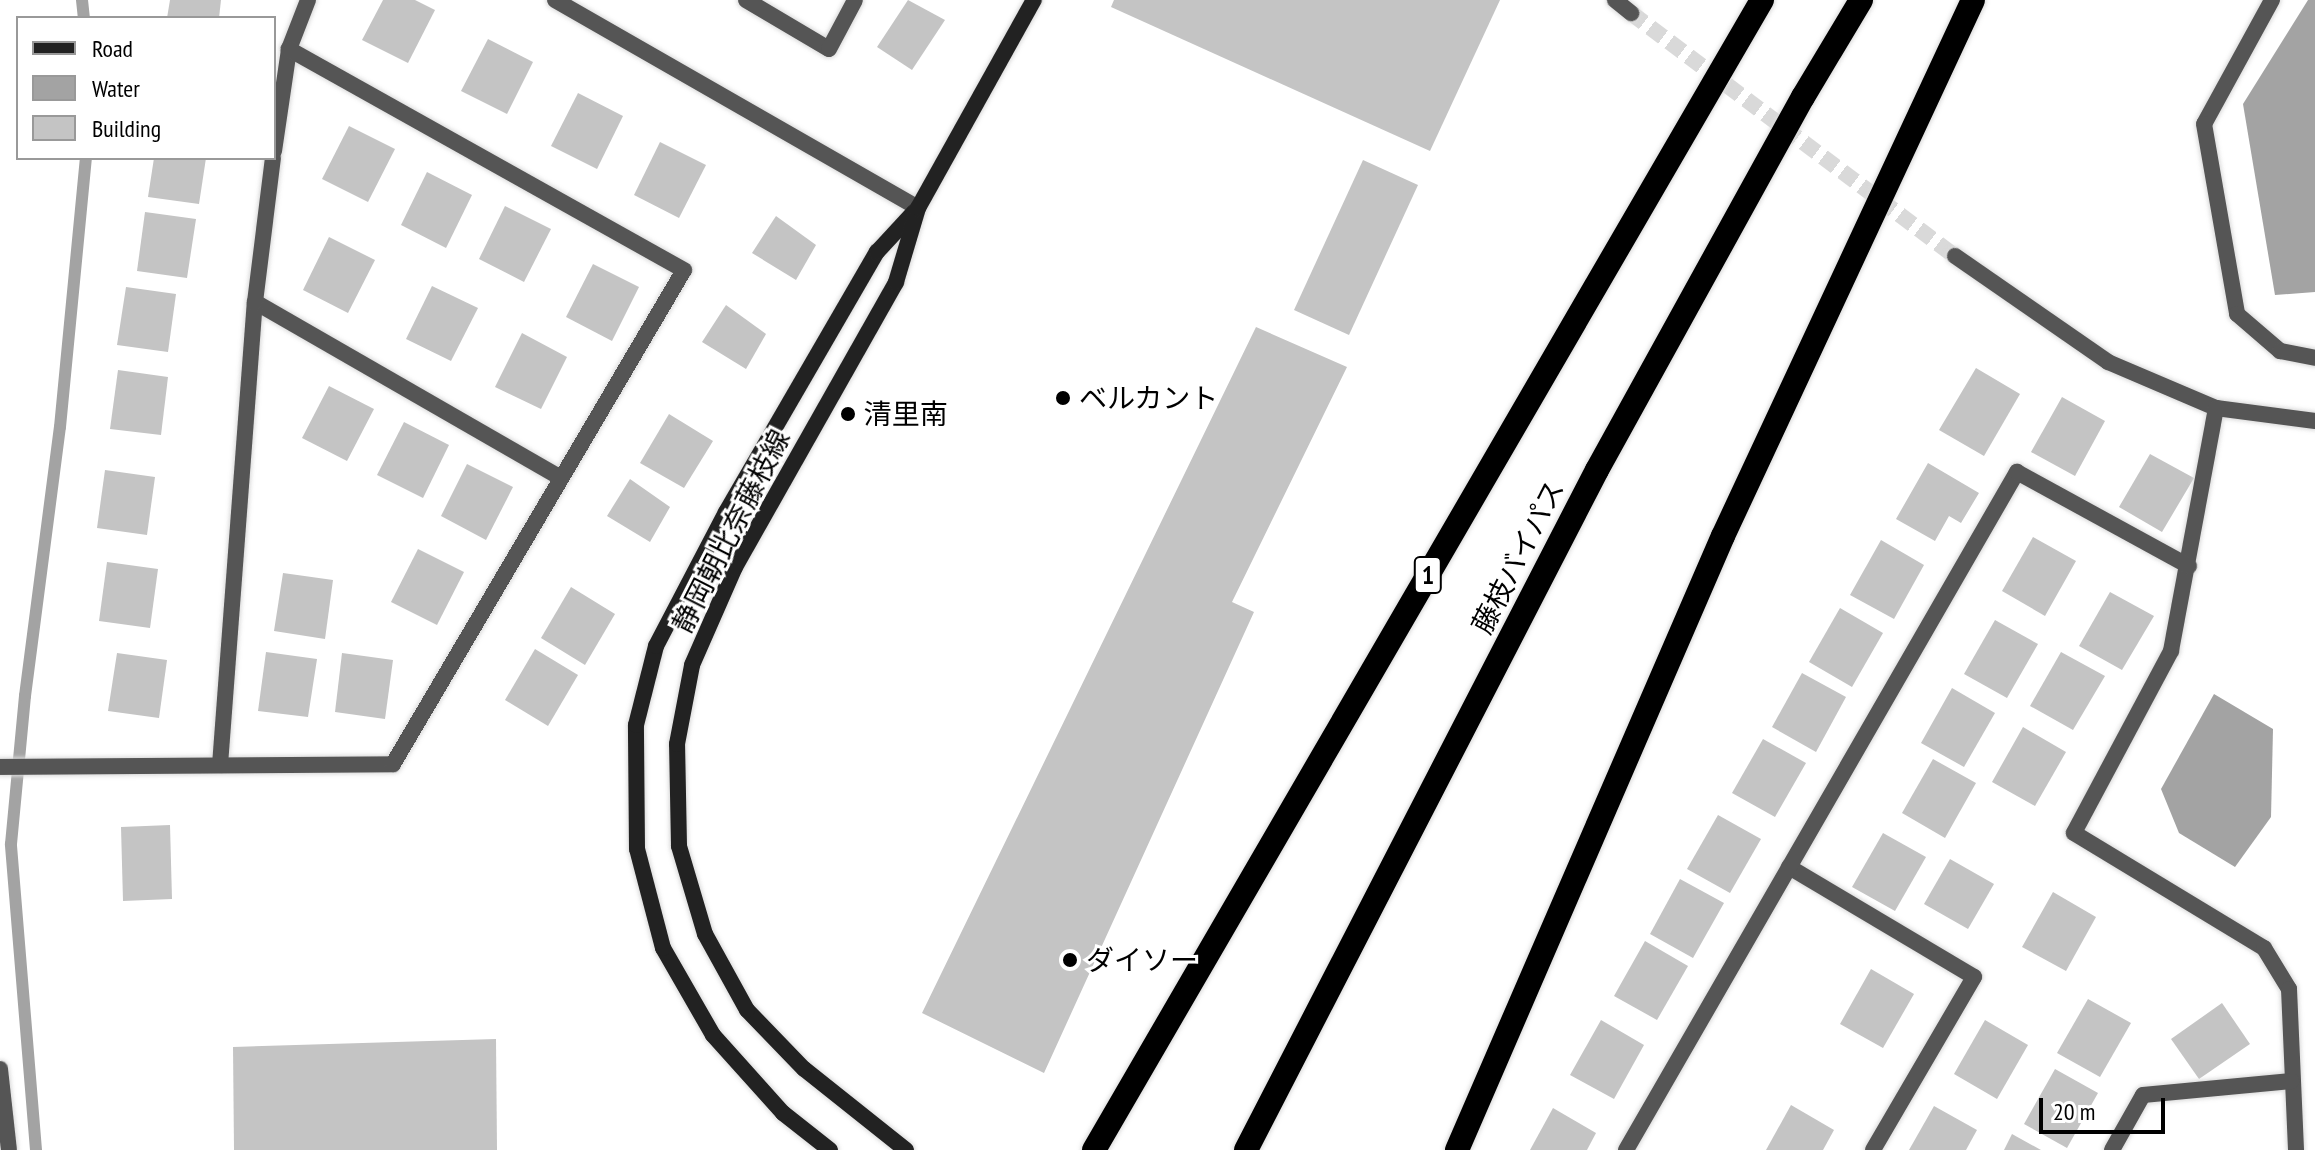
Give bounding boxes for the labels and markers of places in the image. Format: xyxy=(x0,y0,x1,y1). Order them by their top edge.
place label: ベルカント xyxy=(1079,381,1219,415)
marker: ベルカント xyxy=(1054,389,1072,407)
place label: 清里南 xyxy=(864,397,948,431)
marker: 清里南 xyxy=(839,405,857,423)
place label: ダイソー xyxy=(1086,943,1198,977)
marker: ダイソー xyxy=(1061,951,1079,969)

